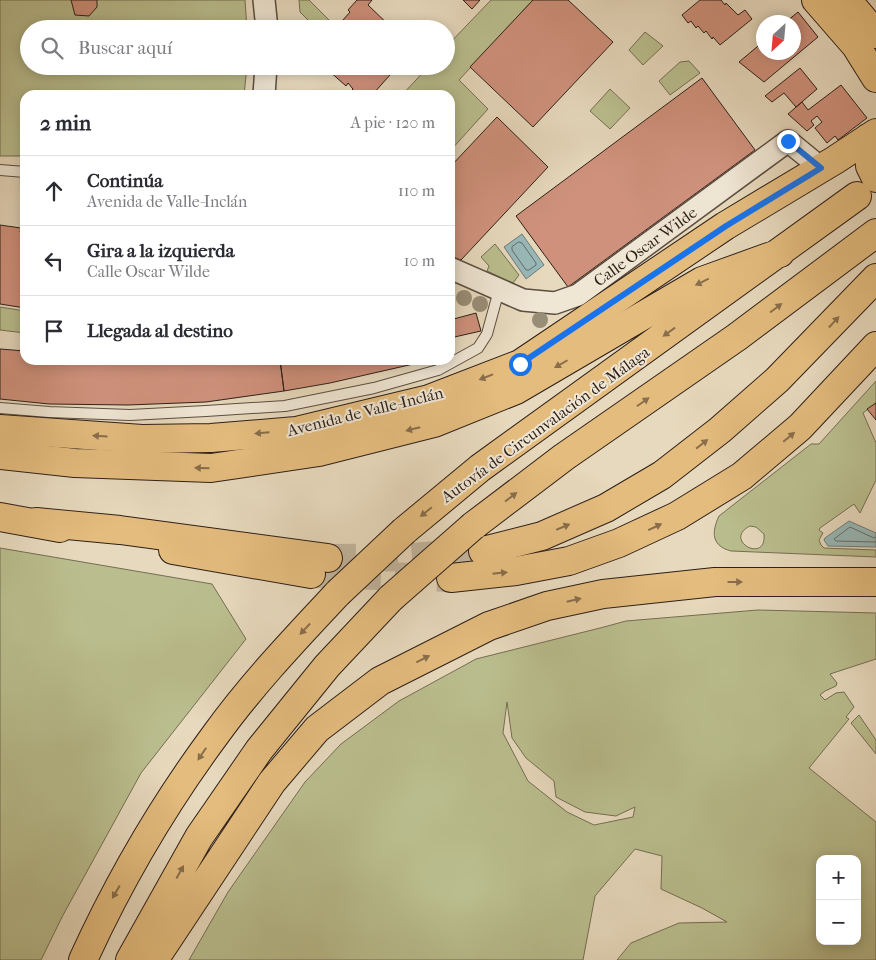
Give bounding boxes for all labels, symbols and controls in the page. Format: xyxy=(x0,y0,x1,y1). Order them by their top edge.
north arrow xyxy=(756,15,801,60)
search box xyxy=(20,20,455,75)
icon: search xyxy=(38,34,66,62)
text: Buscar aquí xyxy=(78,37,172,59)
text: 2 min xyxy=(40,111,91,135)
text: A pie · 120 m xyxy=(350,113,435,132)
route end xyxy=(777,130,800,153)
text: Continúa xyxy=(87,170,163,192)
icon: ahead xyxy=(40,177,68,205)
text: 110 m xyxy=(398,181,435,200)
text: Avenida de Valle-Inclán xyxy=(87,192,247,211)
street label: Calle Oscar Wilde xyxy=(590,203,701,290)
text: Gira a la izquierda xyxy=(87,240,234,262)
icon: left xyxy=(40,247,68,275)
text: 10 m xyxy=(404,251,435,270)
text: Calle Oscar Wilde xyxy=(87,262,210,281)
one-way arrow xyxy=(694,278,709,287)
one-way arrow xyxy=(769,303,783,313)
icon: arrive xyxy=(40,317,68,345)
one-way arrow xyxy=(828,317,840,329)
text: Llegada al destino xyxy=(87,320,233,342)
one-way arrow xyxy=(663,327,676,338)
street label: Autovía de Circunvalación de Málaga xyxy=(437,342,654,507)
route start xyxy=(509,353,532,376)
one-way arrow xyxy=(554,360,568,368)
one-way arrow xyxy=(479,374,494,381)
street label: Avenida de Valle-Inclán xyxy=(284,383,446,440)
one-way arrow xyxy=(636,397,650,407)
one-way arrow xyxy=(405,425,420,433)
one-way arrow xyxy=(254,430,270,438)
one-way arrow xyxy=(782,431,795,442)
one-way arrow xyxy=(91,432,107,440)
one-way arrow xyxy=(695,439,709,449)
one-way arrow xyxy=(194,463,210,471)
one-way arrow xyxy=(504,491,517,502)
one-way arrow xyxy=(420,507,433,518)
one-way arrow xyxy=(556,522,570,530)
one-way arrow xyxy=(647,522,662,531)
one-way arrow xyxy=(492,569,508,577)
one-way arrow xyxy=(727,578,743,586)
one-way arrow xyxy=(566,596,581,604)
one-way arrow xyxy=(299,622,311,634)
one-way arrow xyxy=(416,655,431,663)
one-way arrow xyxy=(197,747,207,761)
map controls xyxy=(816,855,861,945)
button: + xyxy=(816,855,861,900)
one-way arrow xyxy=(175,865,184,878)
one-way arrow xyxy=(112,885,121,899)
button: − xyxy=(816,900,861,945)

